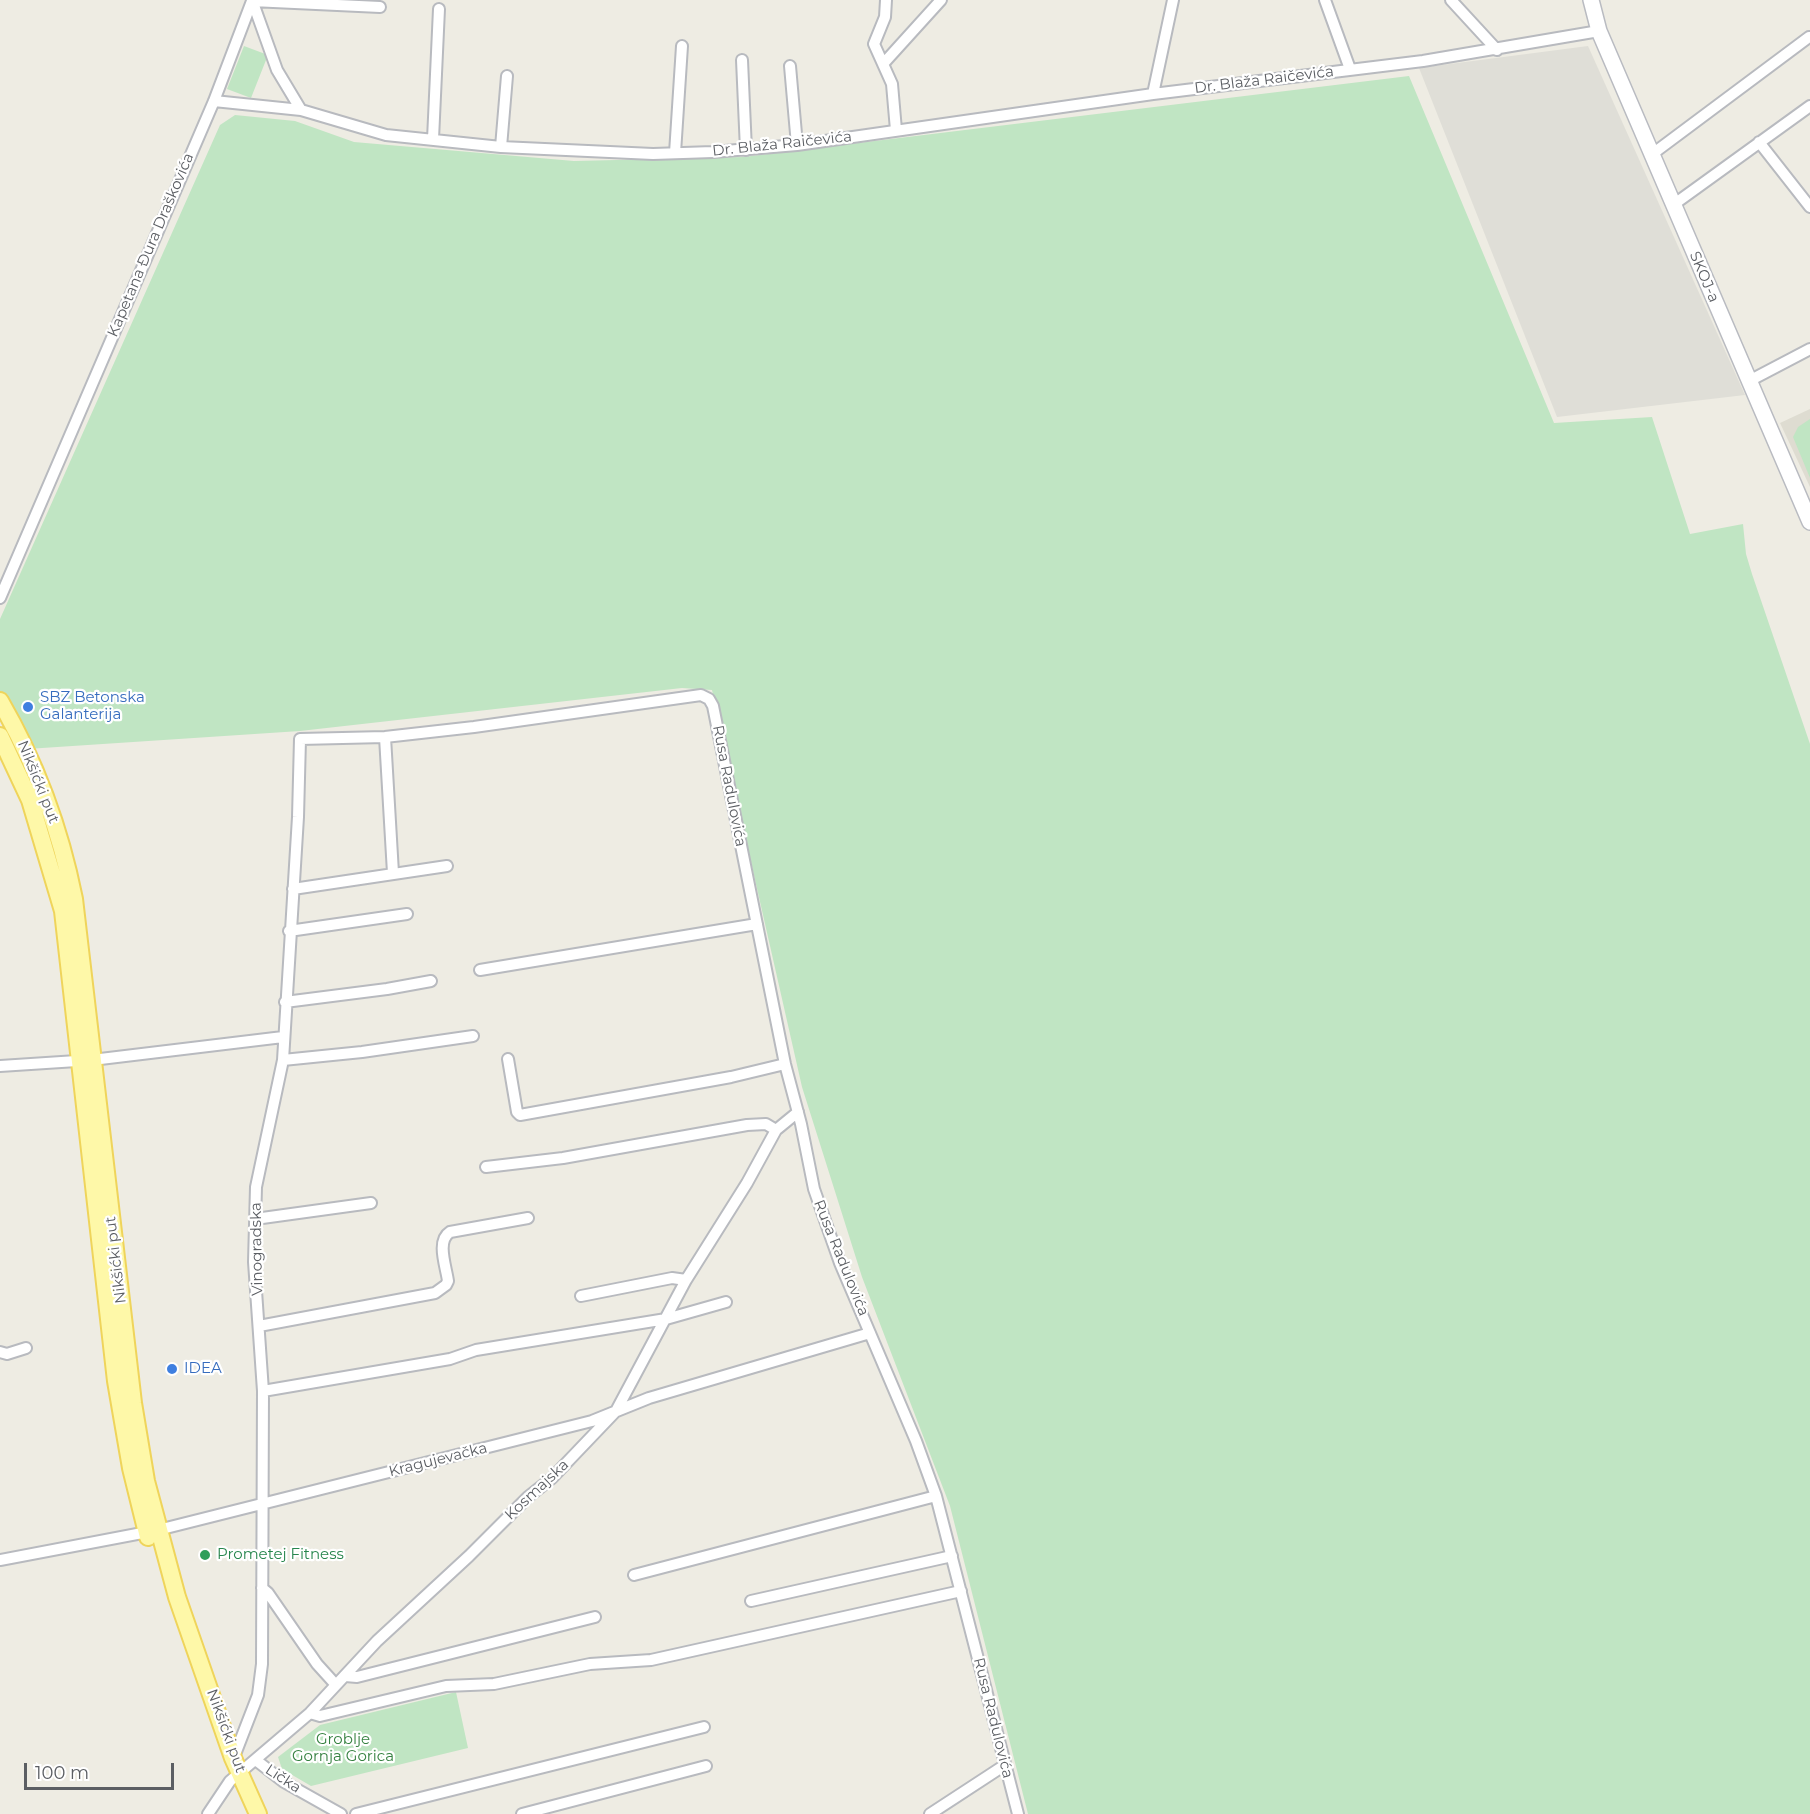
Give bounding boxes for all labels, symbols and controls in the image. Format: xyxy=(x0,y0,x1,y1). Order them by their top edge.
street label: Dr. Blaža Raičevića xyxy=(1193,63,1335,97)
street label: Dr. Blaža Raičevića xyxy=(711,128,853,160)
street label: Kapetana Đura Draškovića xyxy=(104,150,198,340)
street label: SKOJ-a xyxy=(1685,249,1723,305)
place label: SBZ Betonska Galanterija xyxy=(40,689,145,724)
marker: SBZ Betonska Galanterija xyxy=(21,700,35,714)
street label: Rusa Radulovića xyxy=(708,724,750,848)
street label: Nikšićki put xyxy=(13,738,63,826)
street label: Rusa Radulovića xyxy=(810,1197,872,1319)
street label: Vinogradska xyxy=(247,1202,267,1296)
street label: Nikšićki put xyxy=(102,1215,130,1305)
place label: IDEA xyxy=(184,1360,222,1378)
marker: IDEA xyxy=(165,1362,179,1376)
street label: Kragujevačka xyxy=(387,1439,489,1481)
street label: Kosmajska xyxy=(501,1456,573,1524)
place label: Prometej Fitness xyxy=(217,1546,344,1564)
marker: Prometej Fitness xyxy=(198,1548,212,1562)
street label: Rusa Radulovića xyxy=(969,1656,1017,1780)
street label: Nikšićki put xyxy=(203,1687,249,1775)
park label: Groblje Gornja Gorica xyxy=(292,1731,394,1766)
scale bar xyxy=(27,1751,177,1789)
street label: Lička xyxy=(262,1761,304,1797)
text: 100 m xyxy=(35,1762,89,1784)

